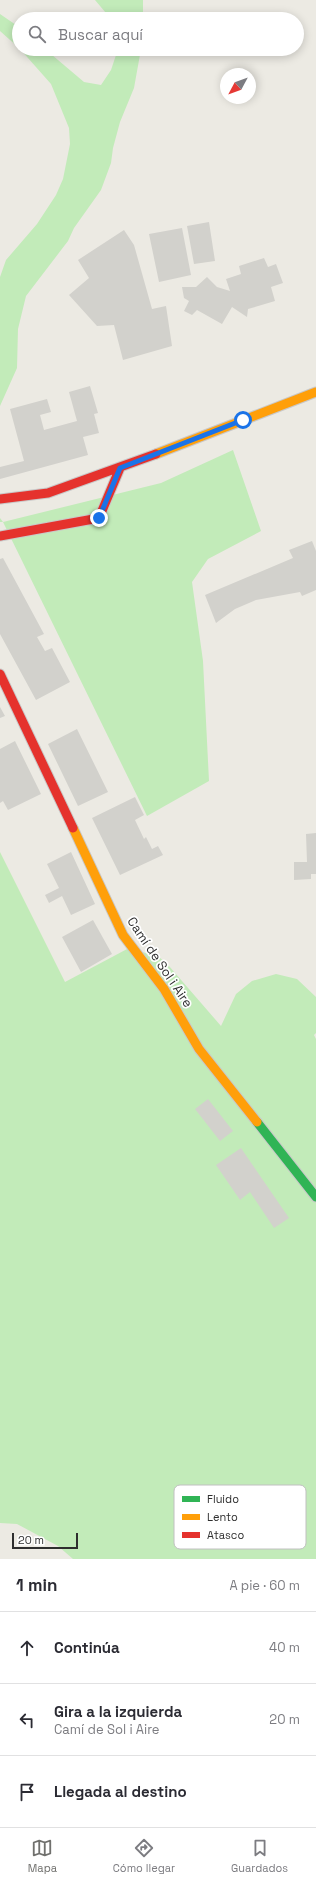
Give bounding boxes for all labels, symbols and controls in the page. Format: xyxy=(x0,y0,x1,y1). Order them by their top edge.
search box xyxy=(12,12,304,56)
icon: search xyxy=(26,23,48,45)
text: Buscar aquí xyxy=(58,25,143,44)
north arrow xyxy=(220,68,256,104)
route start xyxy=(234,411,252,429)
route end xyxy=(90,509,108,527)
street label: Camí de Sol i Aire xyxy=(123,913,197,1011)
legend xyxy=(174,1485,306,1549)
text: Fluido xyxy=(207,1492,239,1506)
text: Lento xyxy=(207,1510,238,1524)
text: Atasco xyxy=(207,1528,244,1542)
scale bar xyxy=(12,1531,78,1550)
text: 20 m xyxy=(18,1533,44,1547)
text: 1 min xyxy=(16,1574,58,1596)
text: A pie · 60 m xyxy=(229,1577,300,1594)
icon: ahead xyxy=(16,1637,38,1659)
text: Continúa xyxy=(54,1638,120,1657)
text: 40 m xyxy=(269,1639,300,1656)
text: Gira a la izquierda xyxy=(54,1702,182,1721)
icon: left xyxy=(16,1709,38,1731)
text: 20 m xyxy=(269,1711,300,1728)
text: Camí de Sol i Aire xyxy=(54,1721,160,1738)
icon: arrive xyxy=(16,1781,38,1803)
text: Llegada al destino xyxy=(54,1782,187,1801)
tab: Mapa xyxy=(28,1837,57,1875)
tab: Cómo llegar xyxy=(113,1837,175,1875)
tab: Guardados xyxy=(231,1837,288,1875)

